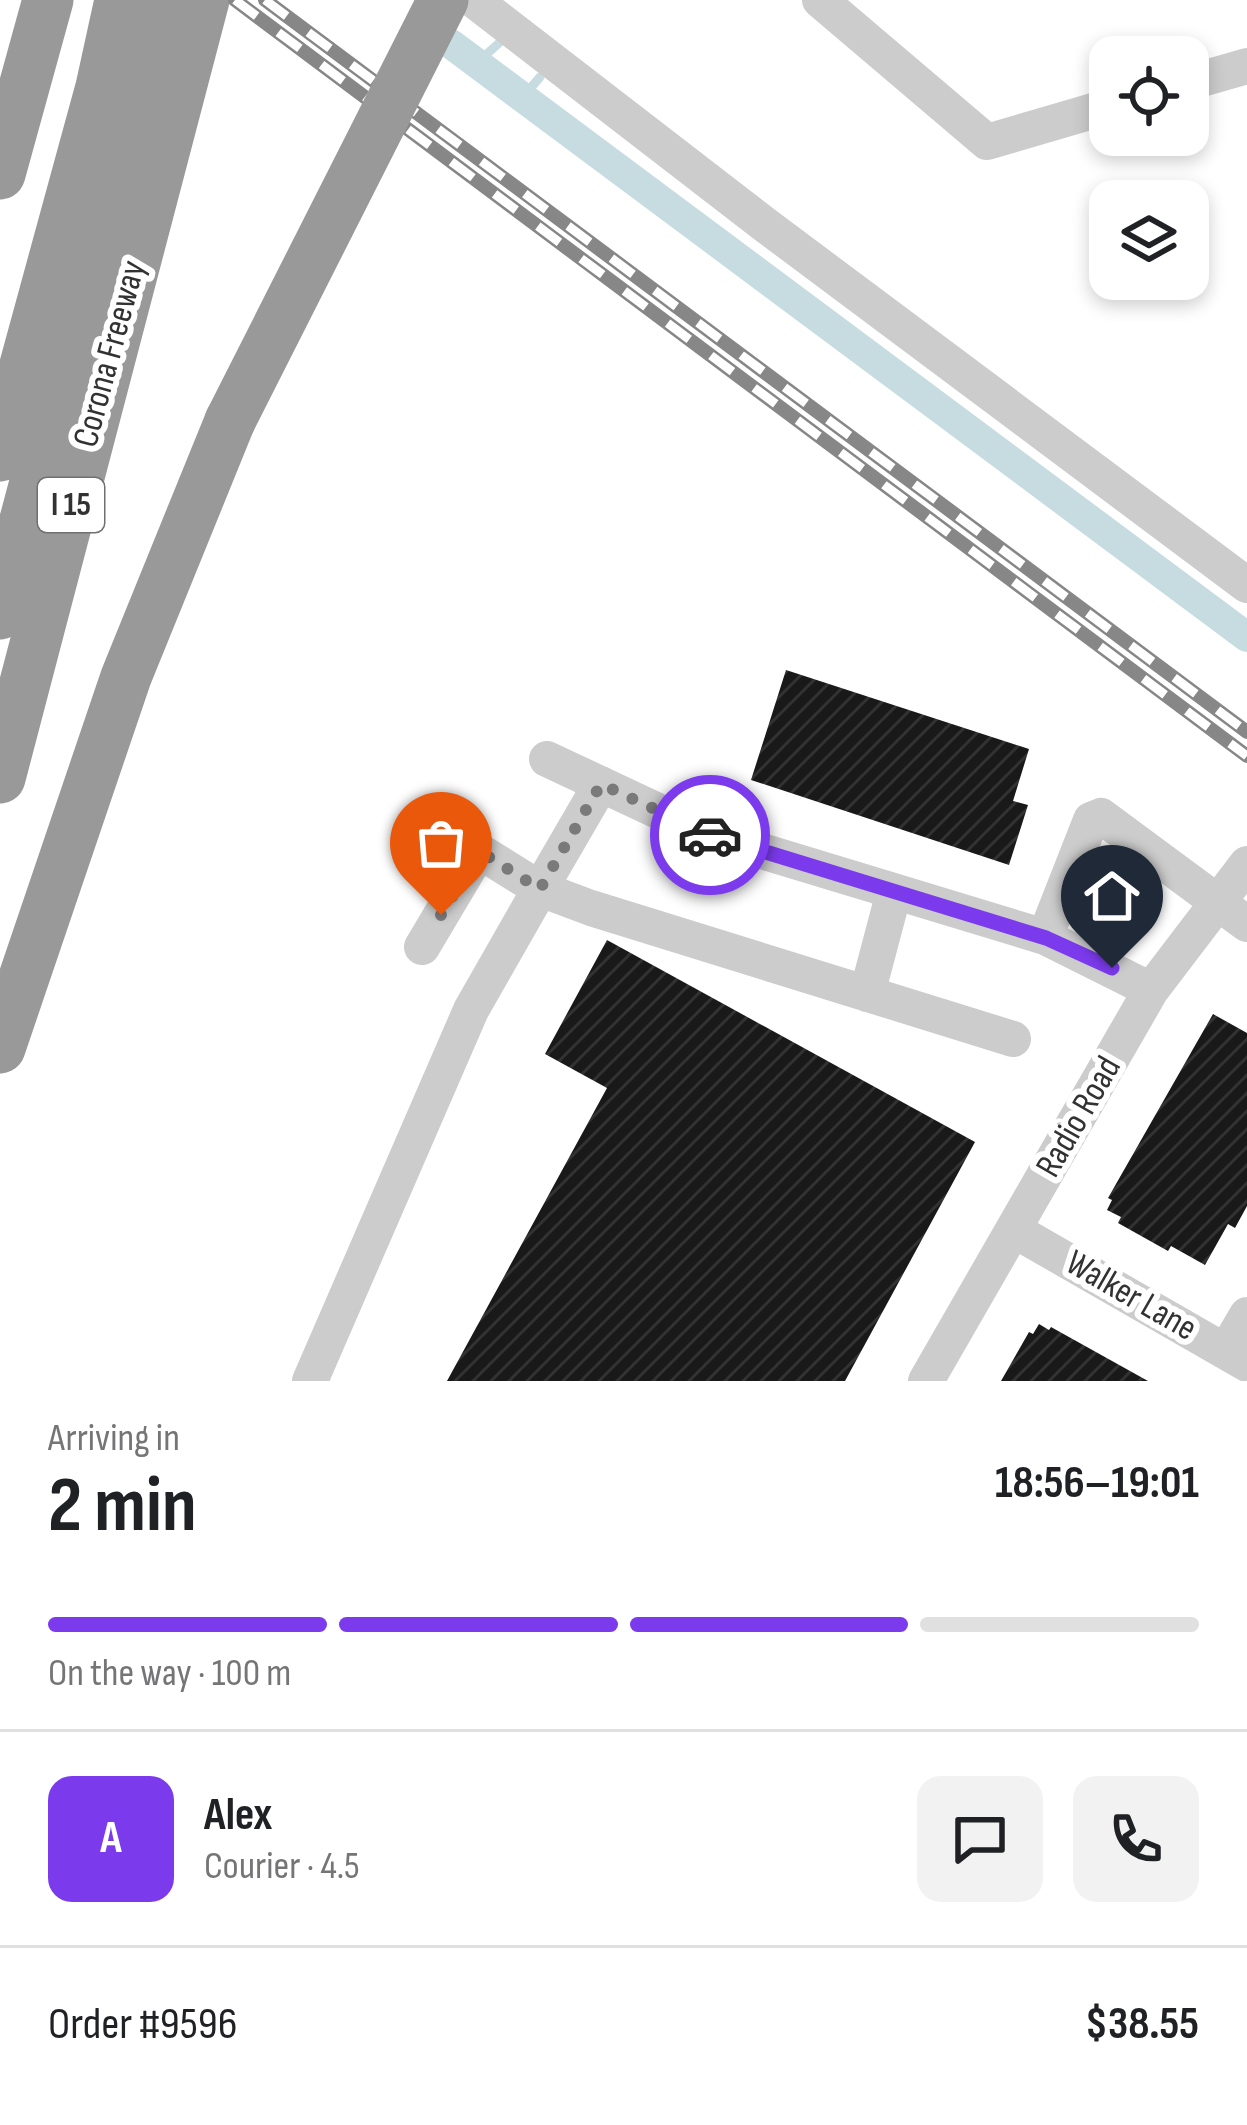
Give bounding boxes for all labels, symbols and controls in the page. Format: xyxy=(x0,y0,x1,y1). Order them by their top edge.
map controls xyxy=(1089,36,1209,300)
button: locate xyxy=(1089,36,1209,156)
button: layers xyxy=(1089,180,1209,300)
street label: Corona Freeway xyxy=(64,256,156,452)
road number: I 15 xyxy=(38,478,104,532)
courier xyxy=(650,775,770,895)
pin xyxy=(390,792,492,915)
icon: car xyxy=(677,802,743,868)
icon: bag xyxy=(408,810,474,876)
pin xyxy=(1061,845,1163,968)
icon: home xyxy=(1079,863,1145,929)
street label: Radio Road xyxy=(1027,1049,1131,1185)
street label: Walker Lane xyxy=(1058,1241,1204,1351)
text: Arriving in xyxy=(48,1415,180,1462)
text: 18:56–19:01 xyxy=(995,1456,1199,1511)
text: 2 min xyxy=(48,1460,197,1553)
text: On the way · 100 m xyxy=(48,1650,291,1697)
button: chat xyxy=(917,1776,1043,1902)
button: phone xyxy=(1073,1776,1199,1902)
text: Alex xyxy=(204,1788,272,1843)
text: A xyxy=(100,1811,122,1866)
text: Courier · 4.5 xyxy=(204,1843,360,1890)
text: Order #9596 xyxy=(48,1997,237,2052)
text: $38.55 xyxy=(1085,1997,1199,2052)

